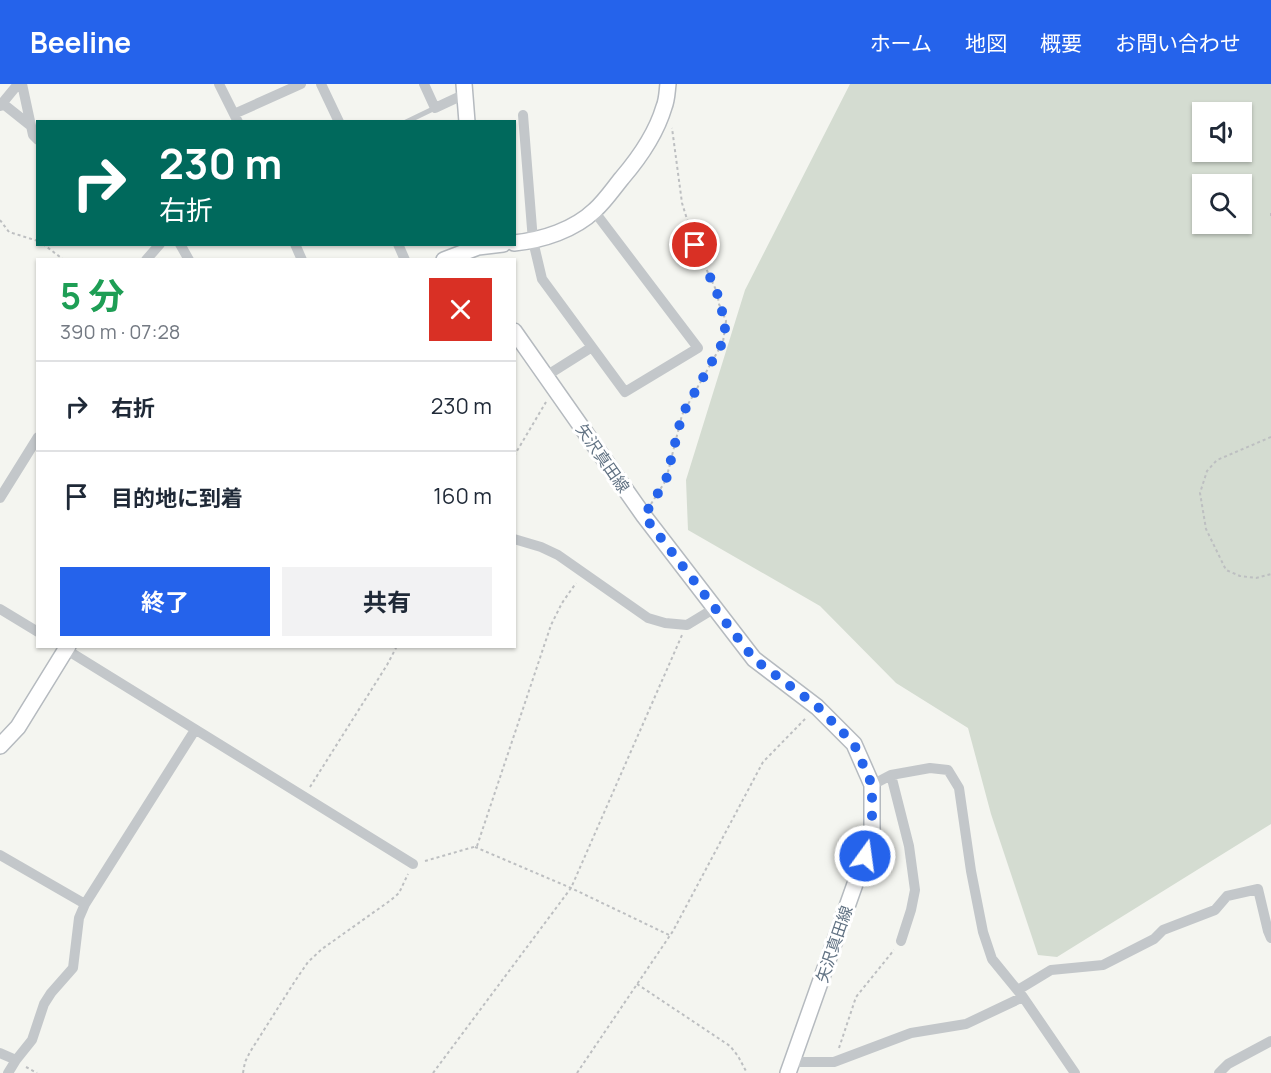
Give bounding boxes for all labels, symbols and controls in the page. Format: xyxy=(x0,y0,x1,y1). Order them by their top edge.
text: Beeline xyxy=(30,23,131,61)
text: ホーム xyxy=(870,29,932,57)
text: 地図 xyxy=(965,29,1007,57)
text: 概要 xyxy=(1040,29,1082,57)
text: お問い合わせ xyxy=(1115,29,1241,57)
map controls xyxy=(1192,102,1252,234)
button: sound xyxy=(1192,102,1252,162)
text: 230 m xyxy=(159,134,282,192)
icon: right xyxy=(60,144,138,222)
button: search xyxy=(1192,174,1252,234)
text: 右折 xyxy=(159,191,213,228)
pin xyxy=(669,219,720,270)
icon: arrive xyxy=(678,228,711,261)
text: 5 分 xyxy=(60,271,124,320)
button: close xyxy=(429,278,492,341)
text: 390 m · 07:28 xyxy=(60,318,180,345)
icon: right xyxy=(60,390,93,423)
text: 230 m xyxy=(431,391,492,421)
text: 右折 xyxy=(111,393,155,423)
street label: 矢沢真田線 xyxy=(571,419,635,497)
icon: arrive xyxy=(60,480,93,513)
text: 160 m xyxy=(433,481,492,511)
text: 目的地に到着 xyxy=(111,483,243,513)
button: 終了 xyxy=(60,567,270,636)
button: 共有 xyxy=(282,567,492,636)
position arrow xyxy=(833,824,897,888)
street label: 矢沢真田線 xyxy=(811,903,857,985)

